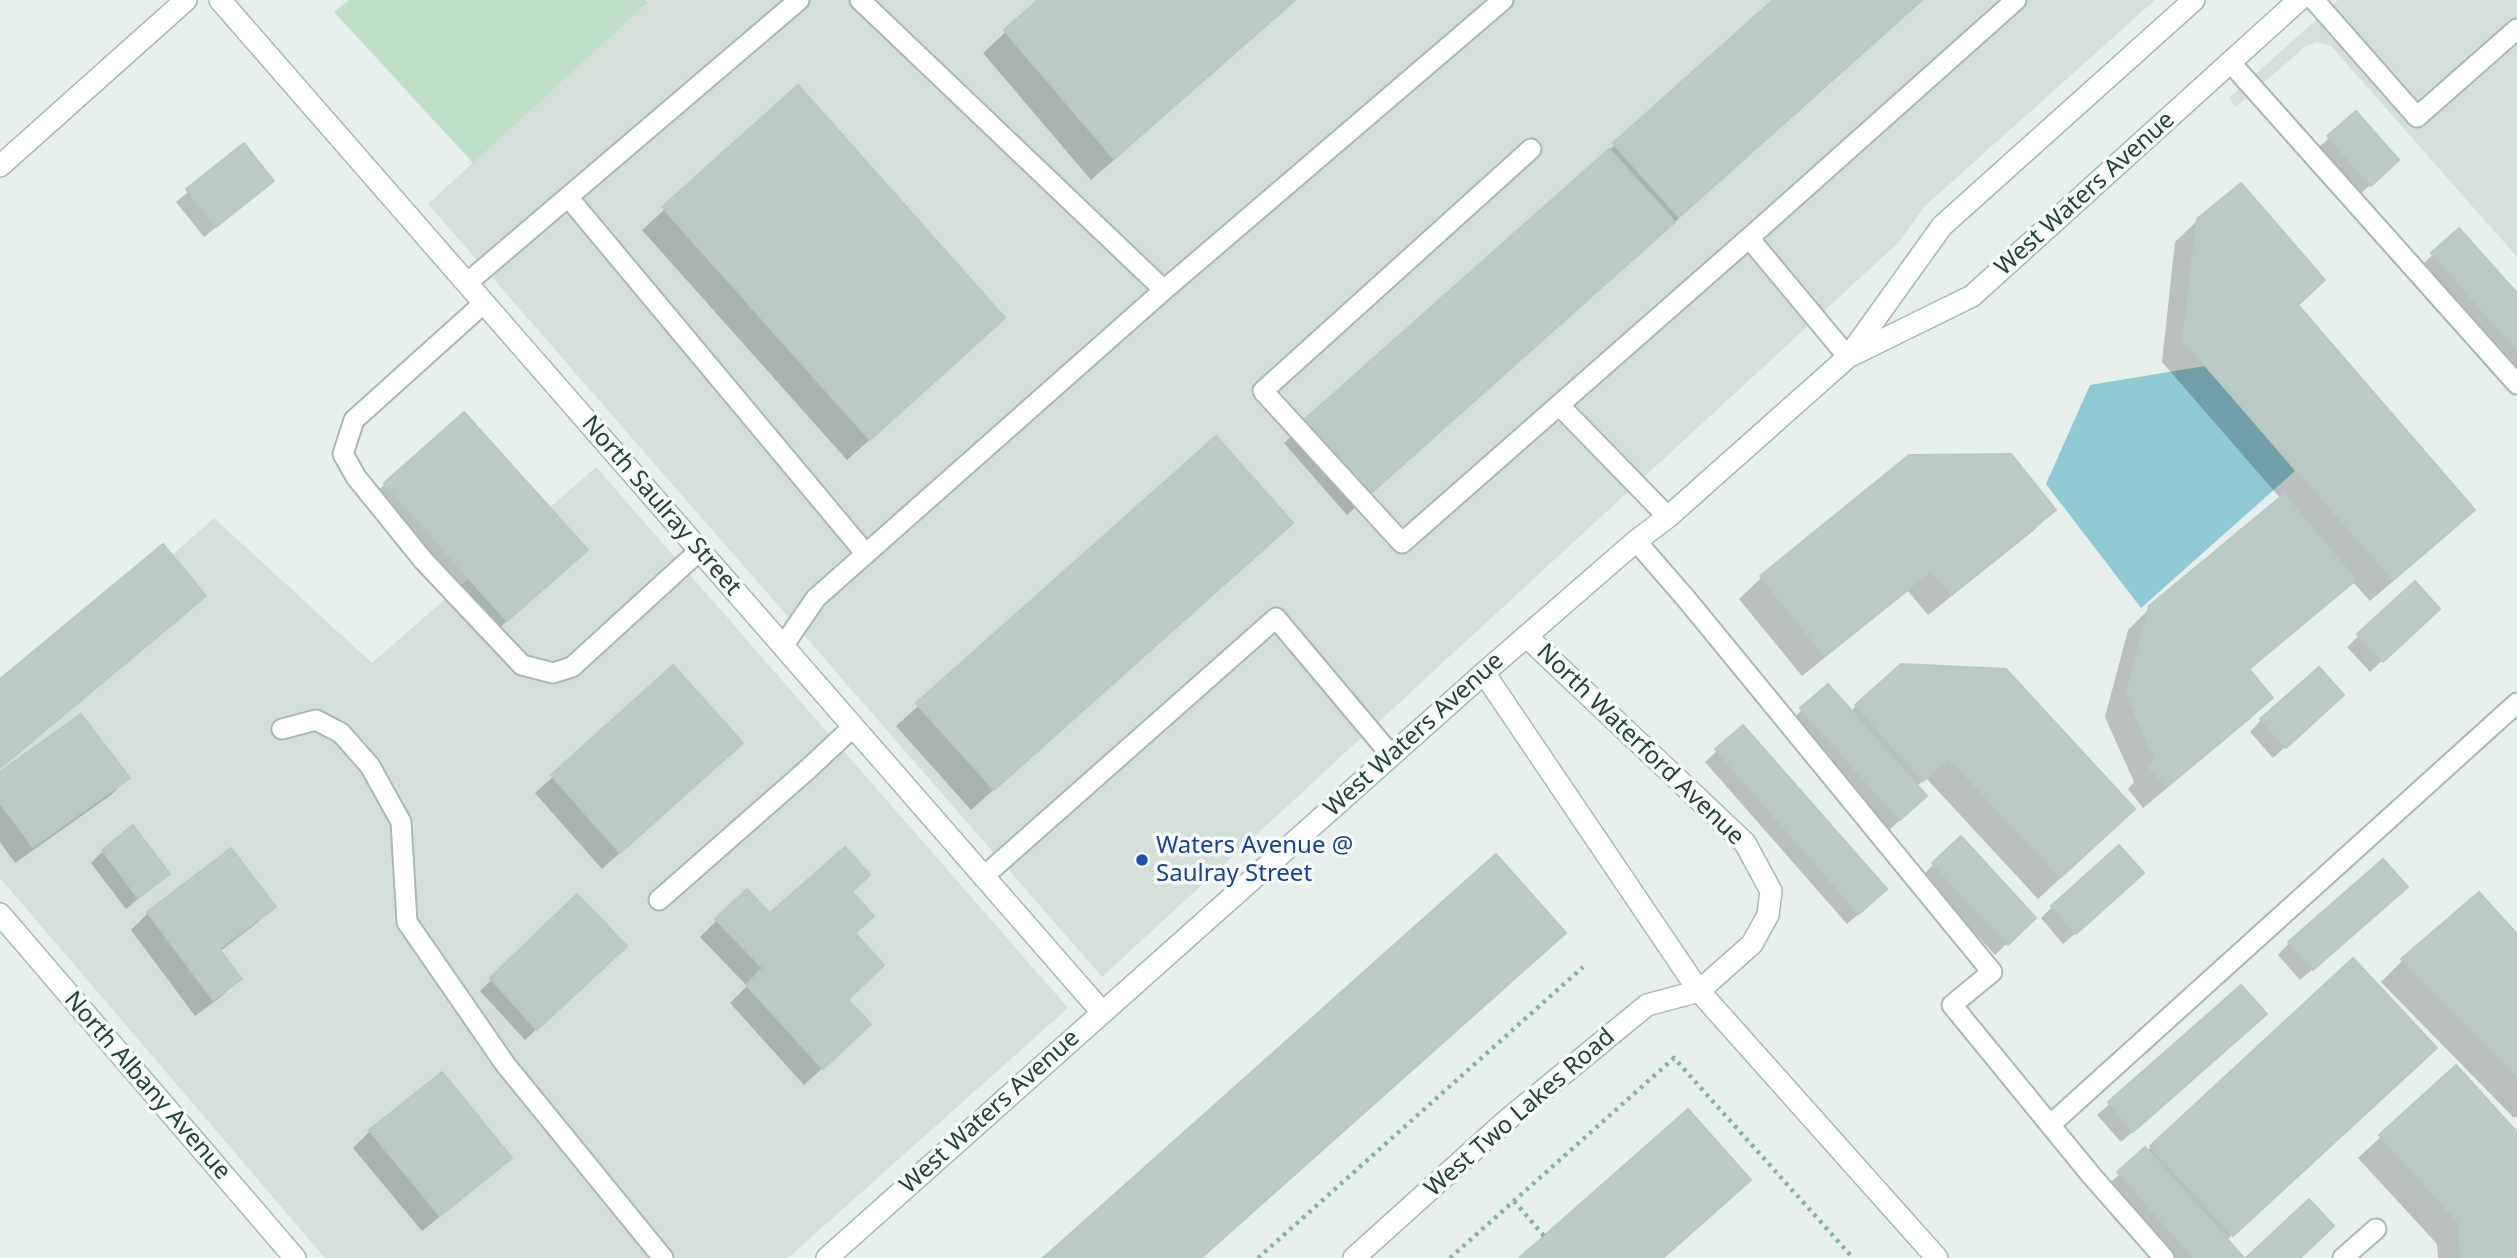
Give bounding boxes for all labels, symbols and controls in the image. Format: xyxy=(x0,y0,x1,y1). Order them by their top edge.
street label: West Waters Avenue xyxy=(1989,106,2181,282)
street label: North Saulray Street xyxy=(575,410,747,602)
street label: North Waterford Avenue xyxy=(1530,638,1750,852)
street label: West Waters Avenue xyxy=(1318,647,1510,823)
place label: Waters Avenue @ Saulray Street xyxy=(1156,832,1353,888)
marker: Waters Avenue @ Saulray Street xyxy=(1134,852,1150,868)
street label: North Albany Avenue xyxy=(57,986,237,1186)
street label: West Two Lakes Road xyxy=(1419,1023,1621,1203)
street label: West Waters Avenue xyxy=(894,1024,1086,1200)

